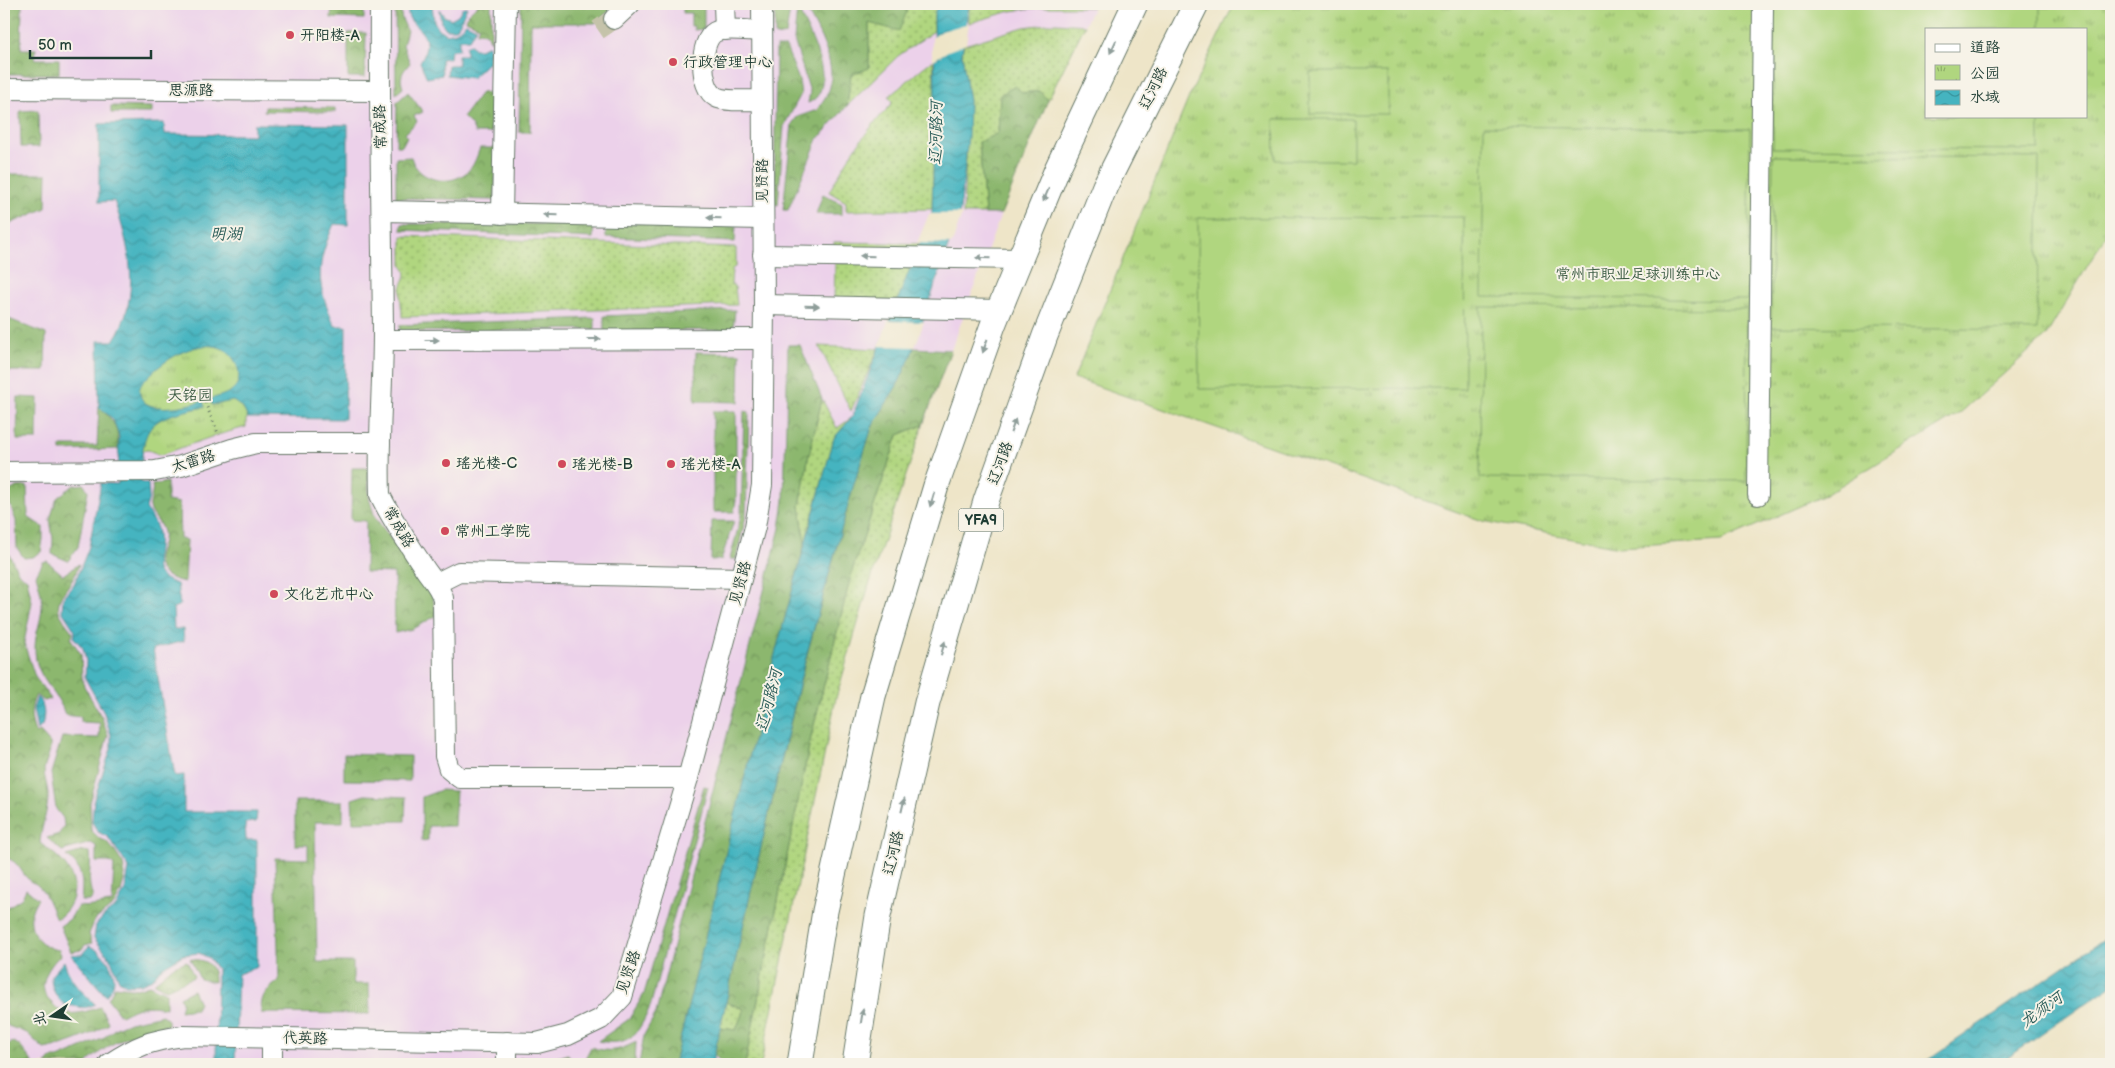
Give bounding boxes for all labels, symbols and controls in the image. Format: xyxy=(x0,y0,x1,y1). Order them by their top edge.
place label: 开阳楼-A xyxy=(300,26,360,45)
scale bar xyxy=(30,28,151,60)
legend xyxy=(1925,28,2088,118)
marker: 开阳楼-A xyxy=(284,29,296,41)
text: 50 m xyxy=(38,36,72,55)
text: 道路 xyxy=(1970,38,2000,57)
one-way arrow xyxy=(1108,40,1116,54)
place label: 行政管理中心 xyxy=(683,53,773,72)
marker: 行政管理中心 xyxy=(667,56,679,68)
street label: 辽河路 xyxy=(1135,64,1172,113)
text: 公园 xyxy=(1970,64,2000,83)
street label: 思源路 xyxy=(168,81,214,100)
text: 水域 xyxy=(1970,88,2000,107)
water label: 辽河路河 xyxy=(926,98,947,165)
street label: 常成路 xyxy=(370,104,391,150)
street label: 见贤路 xyxy=(753,158,772,204)
one-way arrow xyxy=(1042,188,1050,203)
one-way arrow xyxy=(543,210,559,218)
one-way arrow xyxy=(705,214,721,222)
water label: 明湖 xyxy=(210,225,244,244)
one-way arrow xyxy=(858,252,874,260)
one-way arrow xyxy=(975,254,991,262)
park label: 常州市职业足球训练中心 xyxy=(1555,265,1721,284)
one-way arrow xyxy=(805,303,821,311)
one-way arrow xyxy=(587,335,603,343)
one-way arrow xyxy=(424,336,440,344)
one-way arrow xyxy=(981,339,989,354)
park label: 天铭园 xyxy=(167,386,213,405)
one-way arrow xyxy=(1009,418,1017,433)
street label: 辽河路 xyxy=(984,439,1017,488)
street label: 太雷路 xyxy=(169,446,217,477)
place label: 瑶光楼-C xyxy=(456,454,517,473)
place label: 瑶光楼-B xyxy=(572,455,633,474)
place label: 瑶光楼-A xyxy=(681,455,741,474)
marker: 瑶光楼-C xyxy=(440,457,452,469)
marker: 瑶光楼-B xyxy=(556,458,568,470)
marker: 瑶光楼-A xyxy=(665,458,677,470)
one-way arrow xyxy=(928,492,935,507)
street label: 常成路 xyxy=(379,503,418,551)
road number: YFA9 xyxy=(958,508,1004,532)
place label: 常州工学院 xyxy=(455,522,530,541)
marker: 常州工学院 xyxy=(439,525,451,537)
street label: 见贤路 xyxy=(725,559,755,607)
place label: 文化艺术中心 xyxy=(284,585,374,604)
marker: 文化艺术中心 xyxy=(268,588,280,600)
one-way arrow xyxy=(939,640,947,655)
water label: 辽河路河 xyxy=(752,664,787,734)
one-way arrow xyxy=(899,798,907,813)
street label: 辽河路 xyxy=(879,829,908,877)
street label: 见贤路 xyxy=(612,948,645,997)
water label: 龙须河 xyxy=(2017,987,2069,1032)
north arrow xyxy=(28,990,78,1040)
one-way arrow xyxy=(859,1008,867,1024)
text: 北 xyxy=(30,1010,50,1028)
street label: 代英路 xyxy=(282,1029,328,1048)

